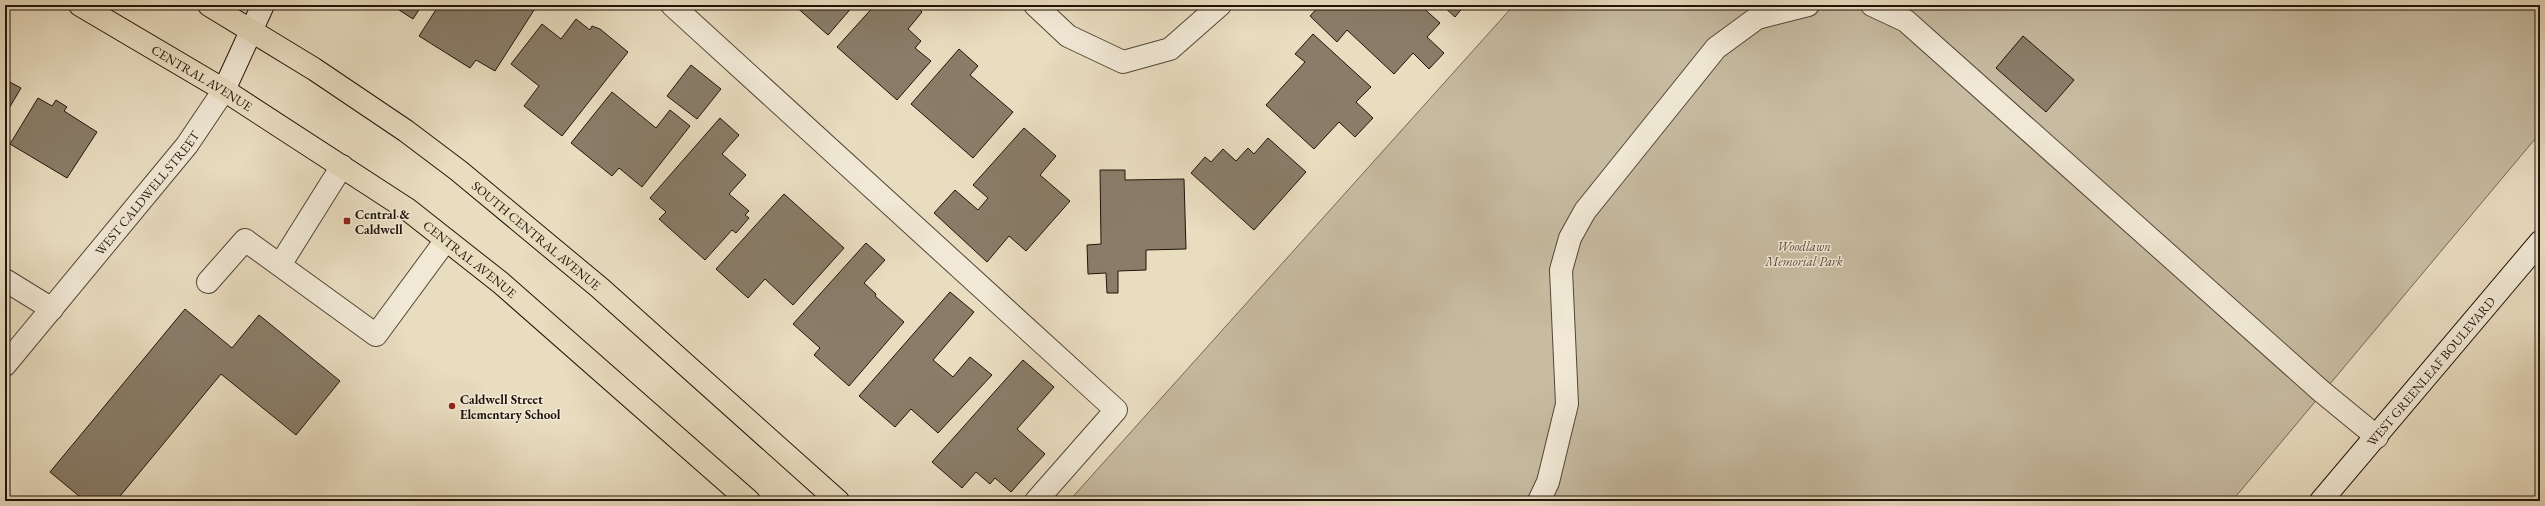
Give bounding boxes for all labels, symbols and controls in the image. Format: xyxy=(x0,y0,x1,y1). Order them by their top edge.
street label: CENTRAL AVENUE xyxy=(148,41,255,115)
street label: WEST CALDWELL STREET xyxy=(91,127,203,259)
street label: SOUTH CENTRAL AVENUE xyxy=(470,178,604,294)
place label: Central & Caldwell xyxy=(355,206,411,238)
marker: Central & Caldwell xyxy=(342,216,352,226)
street label: CENTRAL AVENUE xyxy=(420,217,520,301)
park label: Woodlawn Memorial Park xyxy=(1764,238,1843,270)
street label: WEST GREENLEAF BOULEVARD xyxy=(2363,293,2499,450)
place label: Caldwell Street Elementary School xyxy=(460,391,561,423)
marker: Caldwell Street Elementary School xyxy=(447,401,457,411)

